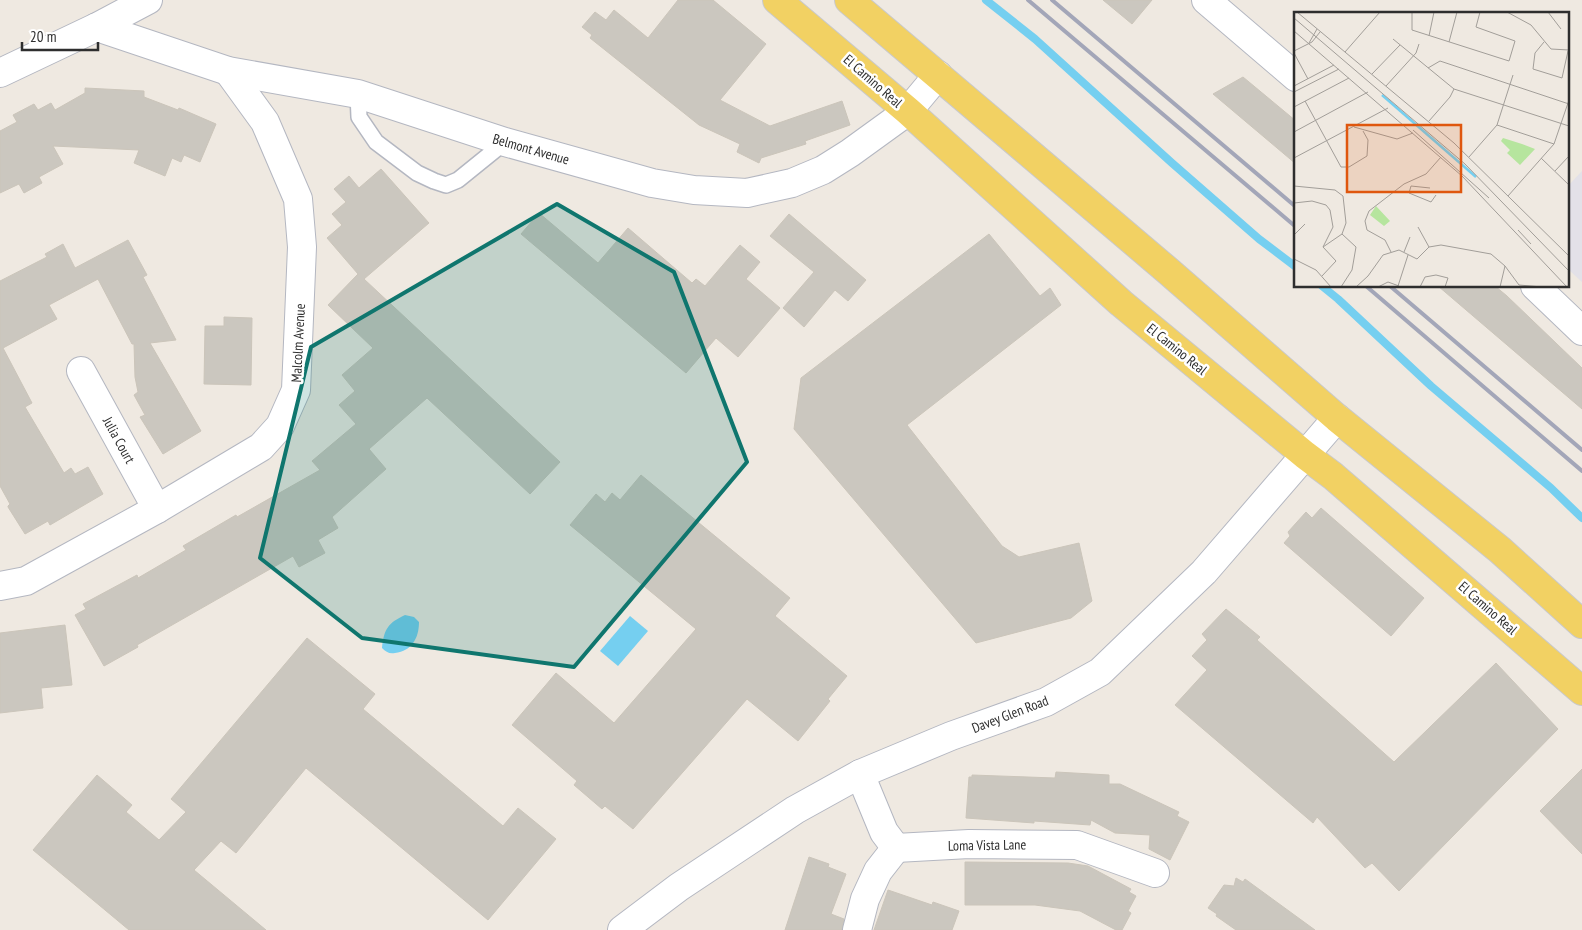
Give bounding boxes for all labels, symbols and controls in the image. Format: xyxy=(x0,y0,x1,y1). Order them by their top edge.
inset map xyxy=(1294,12,1570,288)
scale bar xyxy=(22,20,99,52)
text: 20 m xyxy=(30,27,56,46)
street label: El Camino Real xyxy=(840,51,907,112)
street label: Belmont Avenue xyxy=(491,129,572,169)
street label: Malcolm Avenue xyxy=(287,303,309,383)
street label: El Camino Real xyxy=(1143,319,1211,379)
street label: Julia Court xyxy=(98,413,139,467)
street label: El Camino Real xyxy=(1455,578,1522,639)
street label: Davey Glen Road xyxy=(969,691,1051,737)
street label: Loma Vista Lane xyxy=(948,835,1027,855)

